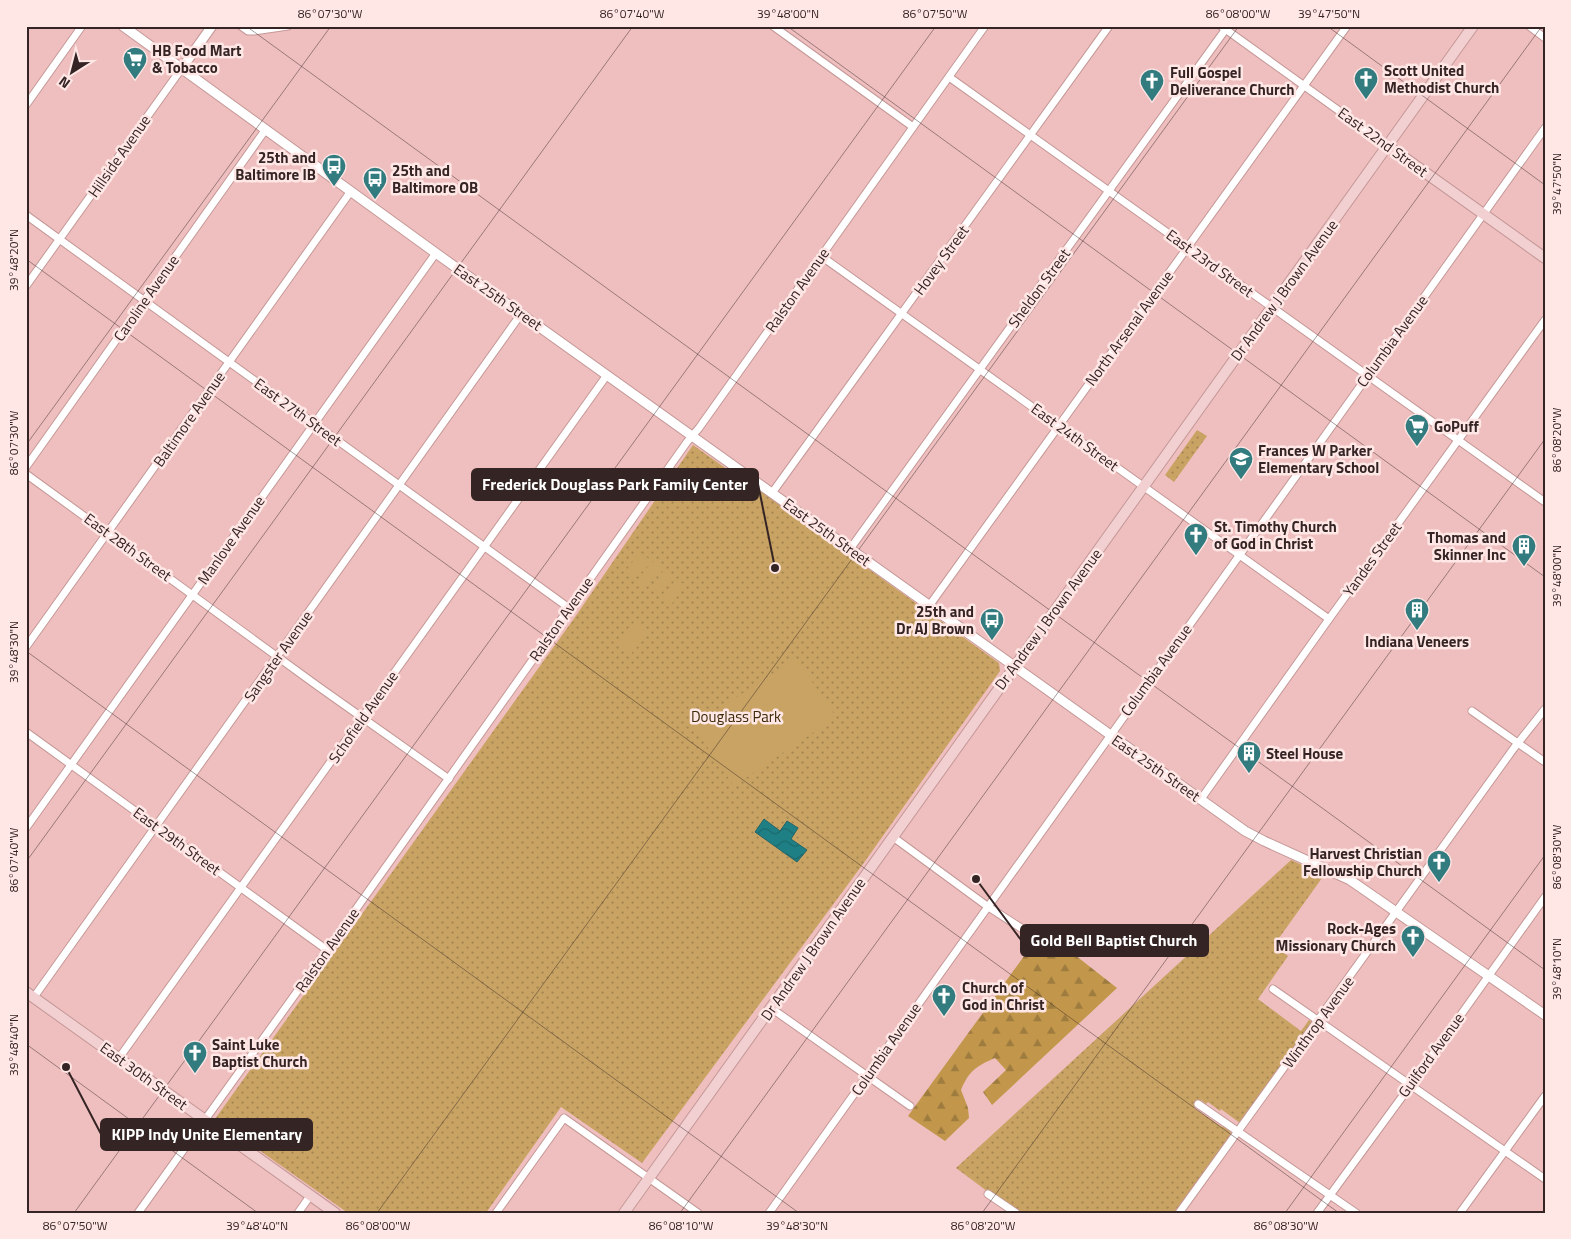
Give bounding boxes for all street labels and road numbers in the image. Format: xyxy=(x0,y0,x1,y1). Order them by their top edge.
street label: East 22nd Street xyxy=(1333,102,1433,183)
street label: Hillside Avenue xyxy=(82,110,156,202)
street label: Dr Andrew J Brown Avenue xyxy=(1225,215,1343,365)
street label: Hovey Street xyxy=(908,220,975,300)
street label: East 23rd Street xyxy=(1162,223,1259,303)
street label: Ralston Avenue xyxy=(759,243,835,337)
street label: Sheldon Street xyxy=(1002,243,1076,332)
street label: Caroline Avenue xyxy=(108,250,184,346)
street label: East 25th Street xyxy=(449,258,548,337)
street label: North Arsenal Avenue xyxy=(1079,266,1179,390)
street label: Columbia Avenue xyxy=(1351,290,1433,392)
street label: Baltimore Avenue xyxy=(147,366,231,472)
street label: East 27th Street xyxy=(249,372,347,452)
street label: East 24th Street xyxy=(1026,397,1124,477)
street label: Manlove Avenue xyxy=(192,491,270,589)
street label: East 25th Street xyxy=(778,492,876,572)
street label: East 28th Street xyxy=(79,507,177,587)
street label: Yandes Street xyxy=(1337,516,1407,601)
street label: Dr Andrew J Brown Avenue xyxy=(989,544,1107,694)
street label: Ralston Avenue xyxy=(523,572,599,666)
street label: Sangster Avenue xyxy=(238,606,318,706)
street label: Columbia Avenue xyxy=(1115,619,1197,721)
street label: Schofield Avenue xyxy=(323,666,403,768)
street label: East 25th Street xyxy=(1107,729,1206,808)
street label: East 29th Street xyxy=(128,801,226,881)
street label: Dr Andrew J Brown Avenue xyxy=(755,873,871,1025)
street label: Ralston Avenue xyxy=(289,903,365,997)
street label: Winthrop Avenue xyxy=(1277,971,1359,1073)
street label: Columbia Avenue xyxy=(845,998,927,1100)
street label: Guilford Avenue xyxy=(1392,1008,1470,1102)
street label: East 30th Street xyxy=(95,1036,193,1116)

